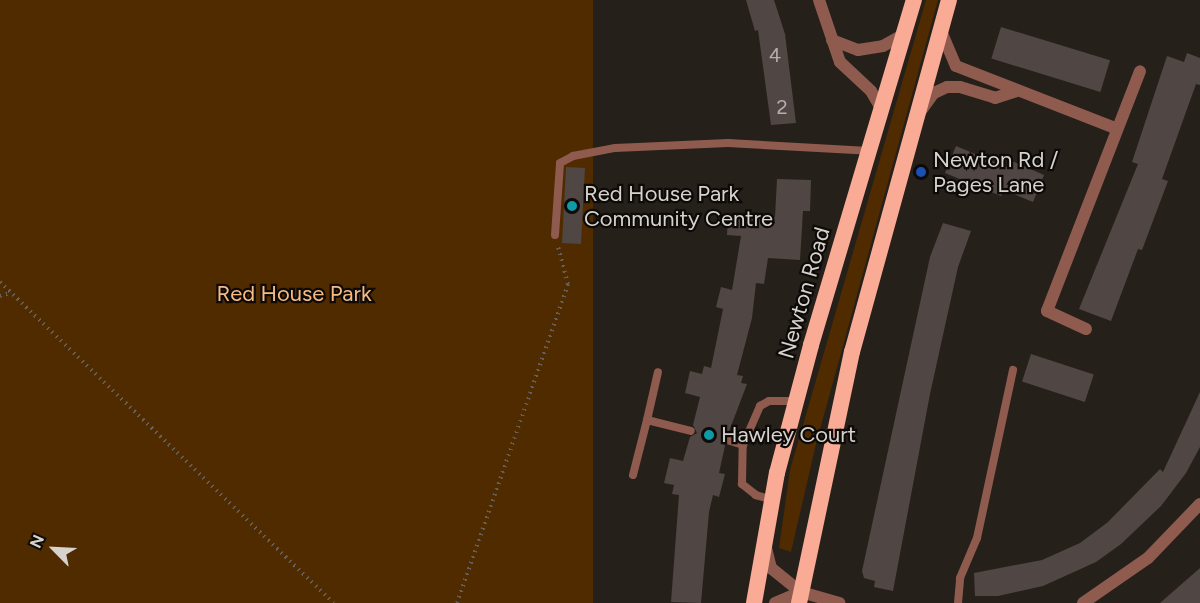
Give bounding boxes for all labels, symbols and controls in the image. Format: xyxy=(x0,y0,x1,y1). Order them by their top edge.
house number: 4 xyxy=(769,43,781,67)
house number: 2 xyxy=(776,95,788,119)
place label: Newton Rd / Pages Lane xyxy=(933,146,1058,198)
marker: Newton Rd / Pages Lane xyxy=(914,165,928,179)
place label: Red House Park Community Centre xyxy=(584,180,773,231)
marker: Red House Park Community Centre xyxy=(565,199,579,213)
street label: Newton Road xyxy=(773,224,835,362)
park label: Red House Park xyxy=(216,281,372,307)
place label: Hawley Court xyxy=(721,422,856,448)
marker: Hawley Court xyxy=(702,428,716,442)
north arrow xyxy=(24,519,84,579)
text: N xyxy=(26,532,48,551)

